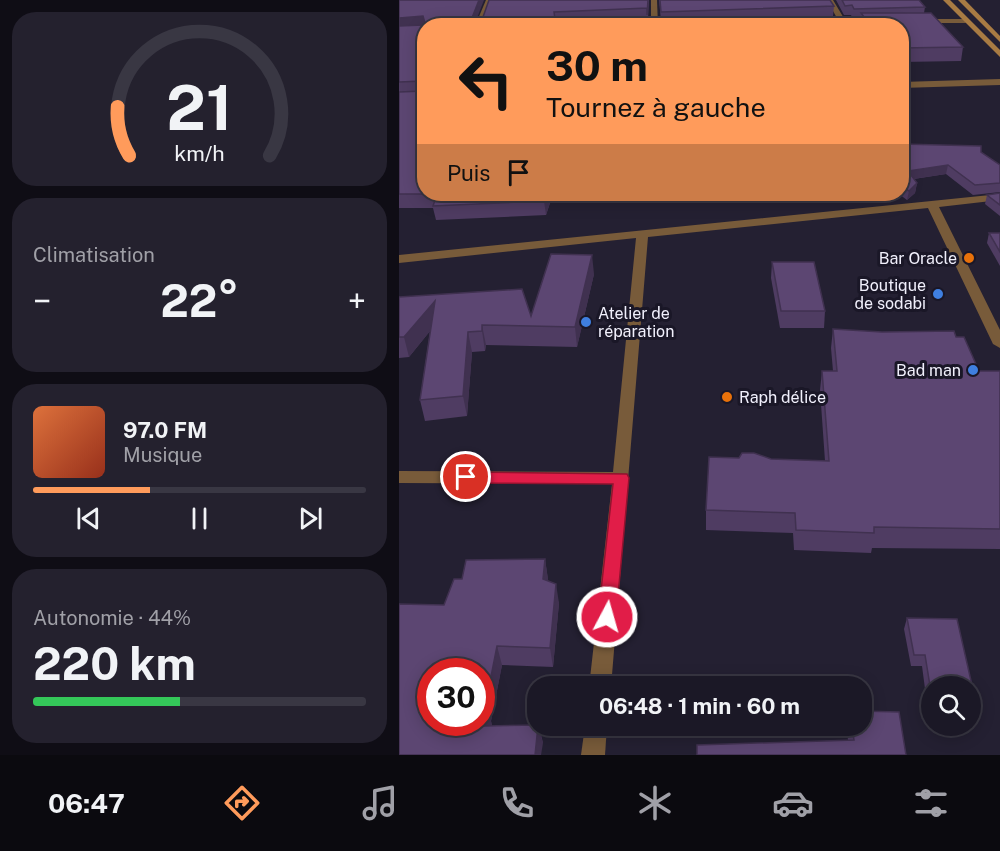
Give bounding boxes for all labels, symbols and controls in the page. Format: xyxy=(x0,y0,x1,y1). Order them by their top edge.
text: 30 m xyxy=(546,41,648,90)
icon: left xyxy=(447,42,525,120)
text: 21 xyxy=(166,71,233,144)
text: Tournez à gauche xyxy=(546,91,766,123)
text: km/h xyxy=(174,141,225,166)
icon: arrive xyxy=(502,156,535,189)
text: Puis xyxy=(447,160,490,186)
text: Climatisation xyxy=(33,243,155,267)
place label: Bar Oracle xyxy=(879,249,957,268)
marker: Bar Oracle xyxy=(962,251,976,265)
text: 22° xyxy=(160,274,239,327)
place label: Boutique de sodabi xyxy=(855,276,926,313)
text: − xyxy=(33,282,51,320)
text: + xyxy=(348,282,366,320)
marker: Boutique de sodabi xyxy=(931,287,945,301)
place label: Atelier de réparation xyxy=(598,304,674,341)
marker: Atelier de réparation xyxy=(579,315,593,329)
place label: Bad man xyxy=(896,361,961,380)
marker: Bad man xyxy=(966,363,980,377)
place label: Raph délice xyxy=(739,388,826,407)
marker: Raph délice xyxy=(720,390,734,404)
text: 97.0 FM xyxy=(123,417,207,443)
text: Musique xyxy=(123,443,202,467)
pin xyxy=(440,451,491,502)
icon: arrive xyxy=(449,460,482,493)
icon: previous xyxy=(72,502,105,535)
icon: pause xyxy=(183,502,216,535)
icon: next xyxy=(294,502,327,535)
position arrow xyxy=(575,585,639,649)
text: Autonomie · 44% xyxy=(33,606,191,630)
text: 220 km xyxy=(33,637,196,690)
speed limit sign: 30 xyxy=(417,658,495,736)
map controls xyxy=(921,676,981,736)
button: search xyxy=(921,676,981,736)
text: 06:48 · 1 min · 60 m xyxy=(599,693,800,719)
icon: directions xyxy=(221,782,263,824)
icon: music xyxy=(359,782,401,824)
icon: phone xyxy=(496,782,538,824)
icon: climate xyxy=(634,782,676,824)
icon: car xyxy=(772,782,814,824)
icon: filters xyxy=(910,782,952,824)
text: 06:47 xyxy=(48,787,125,819)

